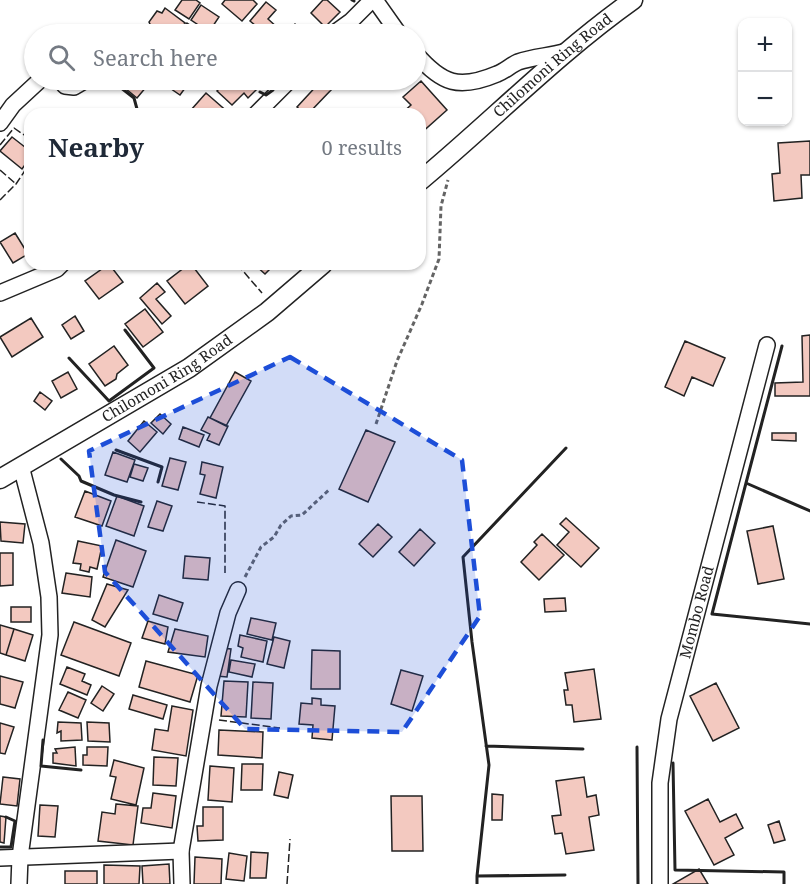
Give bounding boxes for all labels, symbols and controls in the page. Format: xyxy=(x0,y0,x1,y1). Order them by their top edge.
street label: Chilomoni Ring Road xyxy=(488,8,616,121)
map controls xyxy=(738,18,792,126)
button: + xyxy=(738,18,792,72)
search box xyxy=(24,24,426,90)
icon: search xyxy=(45,41,78,74)
text: Search here xyxy=(93,42,218,72)
button: − xyxy=(738,72,792,126)
text: Nearby xyxy=(48,129,144,165)
text: 0 results xyxy=(322,134,402,161)
street label: Chilomoni Ring Road xyxy=(98,329,236,426)
street label: Mombo Road xyxy=(674,564,718,660)

